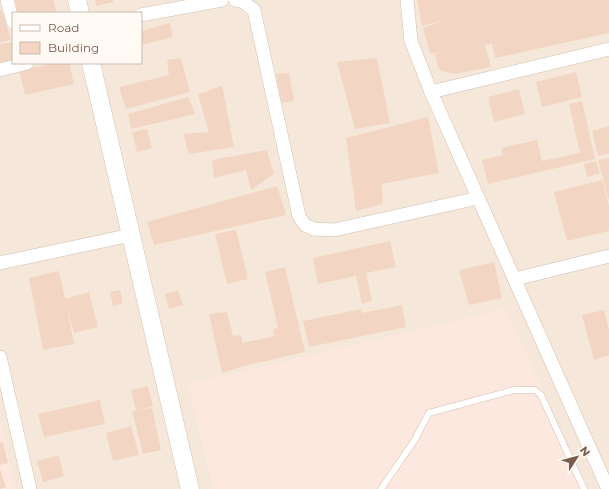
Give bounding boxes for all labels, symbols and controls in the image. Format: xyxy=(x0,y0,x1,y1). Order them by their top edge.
legend xyxy=(12,12,142,64)
text: Road xyxy=(48,20,79,35)
text: Building xyxy=(48,40,99,55)
north arrow xyxy=(557,437,597,477)
text: N xyxy=(577,443,593,459)

